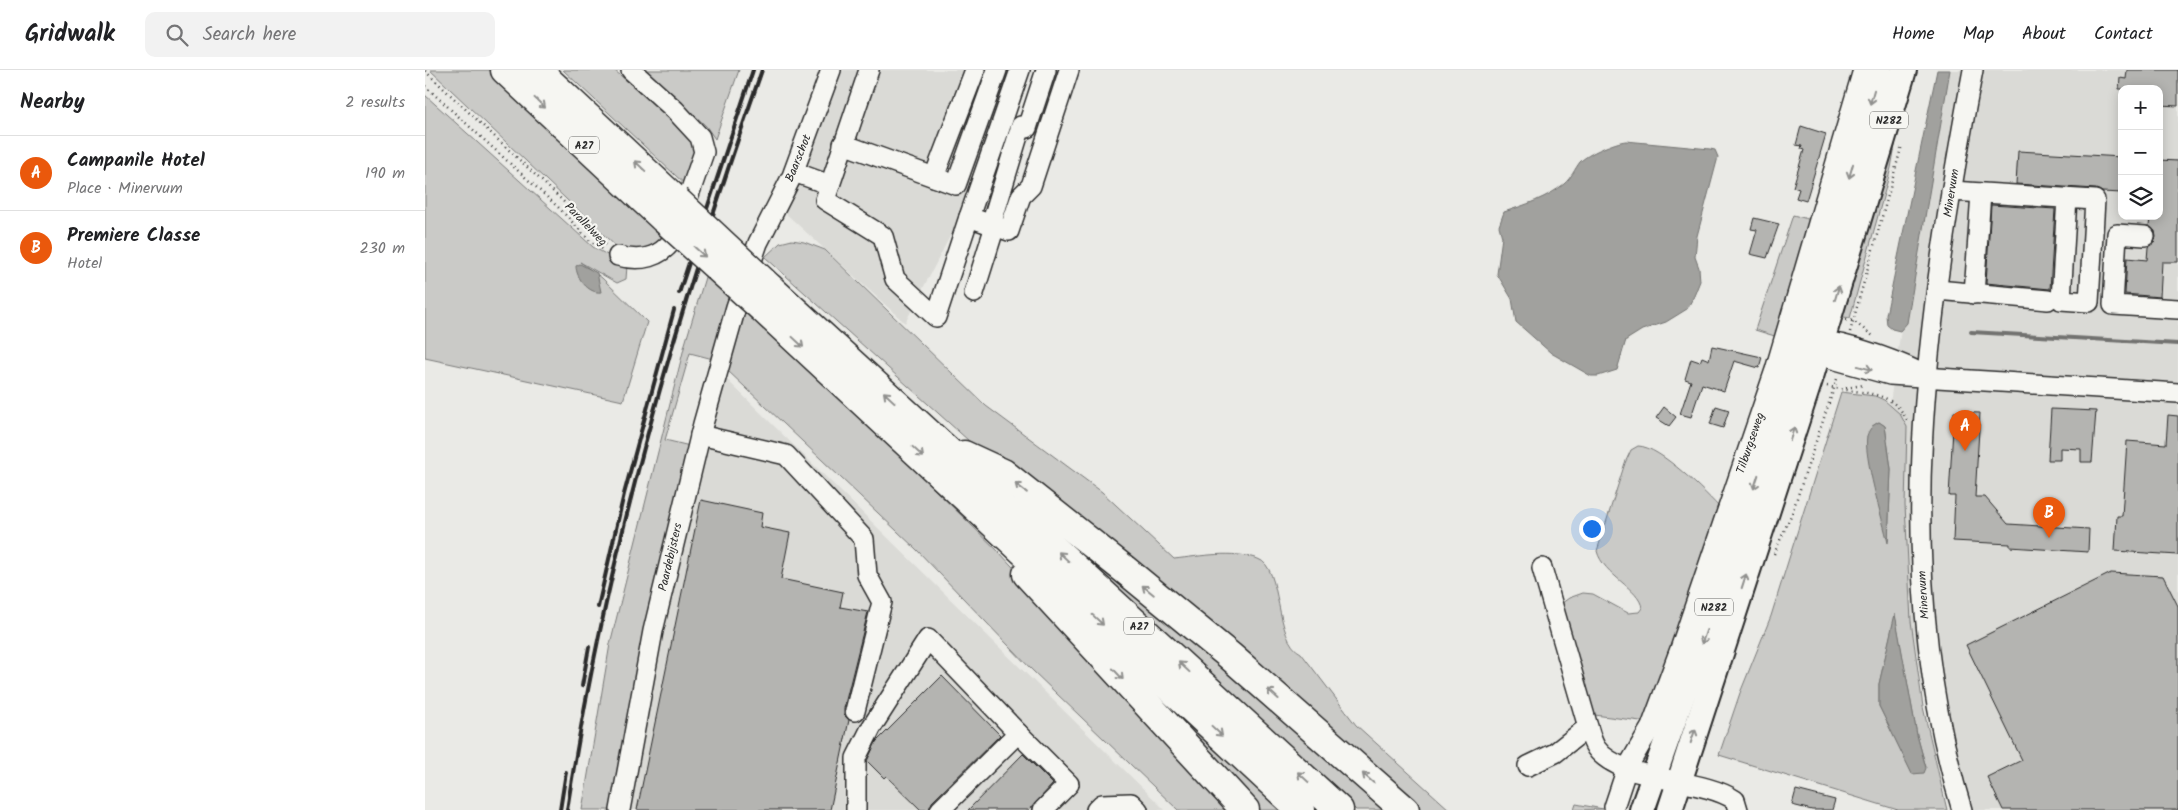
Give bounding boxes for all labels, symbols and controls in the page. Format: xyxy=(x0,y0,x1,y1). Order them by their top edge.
search box xyxy=(145,12,495,57)
text: Gridwalk xyxy=(25,15,115,54)
text: Search here xyxy=(203,20,296,50)
text: Home xyxy=(1892,20,1935,49)
text: Map xyxy=(1963,20,1994,49)
text: About xyxy=(2022,20,2066,49)
text: Contact xyxy=(2094,20,2153,49)
icon: search xyxy=(163,21,191,49)
map controls xyxy=(2118,85,2163,220)
button: + xyxy=(2118,85,2163,130)
text: Nearby xyxy=(20,86,85,119)
one-way arrow xyxy=(1867,89,1877,105)
text: 2 results xyxy=(345,90,405,115)
one-way arrow xyxy=(534,97,547,109)
road number: N282 xyxy=(1870,112,1908,128)
button: − xyxy=(2118,130,2163,175)
street label: Baarschot xyxy=(780,131,817,185)
road number: A27 xyxy=(569,136,599,154)
text: Campanile Hotel xyxy=(67,146,205,176)
one-way arrow xyxy=(634,160,646,172)
text: A xyxy=(31,161,41,186)
text: 190 m xyxy=(365,161,405,186)
one-way arrow xyxy=(1846,162,1855,178)
street label: Minervum xyxy=(1938,167,1965,219)
button: layers xyxy=(2118,175,2163,220)
text: Place · Minervum xyxy=(67,176,183,201)
street label: Parallelweg xyxy=(560,198,612,251)
text: Premiere Classe xyxy=(67,221,200,251)
text: B xyxy=(31,236,41,261)
text: 230 m xyxy=(359,236,405,261)
one-way arrow xyxy=(693,246,706,258)
text: Hotel xyxy=(67,251,102,276)
one-way arrow xyxy=(1832,285,1842,301)
one-way arrow xyxy=(792,336,805,348)
one-way arrow xyxy=(1856,364,1872,373)
one-way arrow xyxy=(883,392,896,403)
street label: Tilburgseweg xyxy=(1731,410,1770,476)
pin: A xyxy=(1949,410,1981,451)
one-way arrow xyxy=(1788,427,1797,443)
one-way arrow xyxy=(911,446,924,458)
one-way arrow xyxy=(1750,474,1760,490)
one-way arrow xyxy=(1015,483,1028,494)
pin: B xyxy=(2033,497,2065,538)
your location xyxy=(1579,516,1605,542)
street label: Paardebijsters xyxy=(653,521,688,593)
one-way arrow xyxy=(1057,551,1070,563)
street label: Minervum xyxy=(1912,570,1935,620)
one-way arrow xyxy=(1739,574,1749,590)
one-way arrow xyxy=(1142,584,1155,595)
road number: N282 xyxy=(1695,598,1733,616)
one-way arrow xyxy=(1092,614,1105,626)
road number: A27 xyxy=(1124,618,1154,634)
one-way arrow xyxy=(1699,628,1708,644)
one-way arrow xyxy=(1177,661,1190,673)
one-way arrow xyxy=(1112,667,1124,680)
one-way arrow xyxy=(1266,688,1279,700)
one-way arrow xyxy=(1211,725,1223,737)
one-way arrow xyxy=(1689,729,1698,744)
one-way arrow xyxy=(1297,771,1310,783)
one-way arrow xyxy=(1362,773,1375,784)

